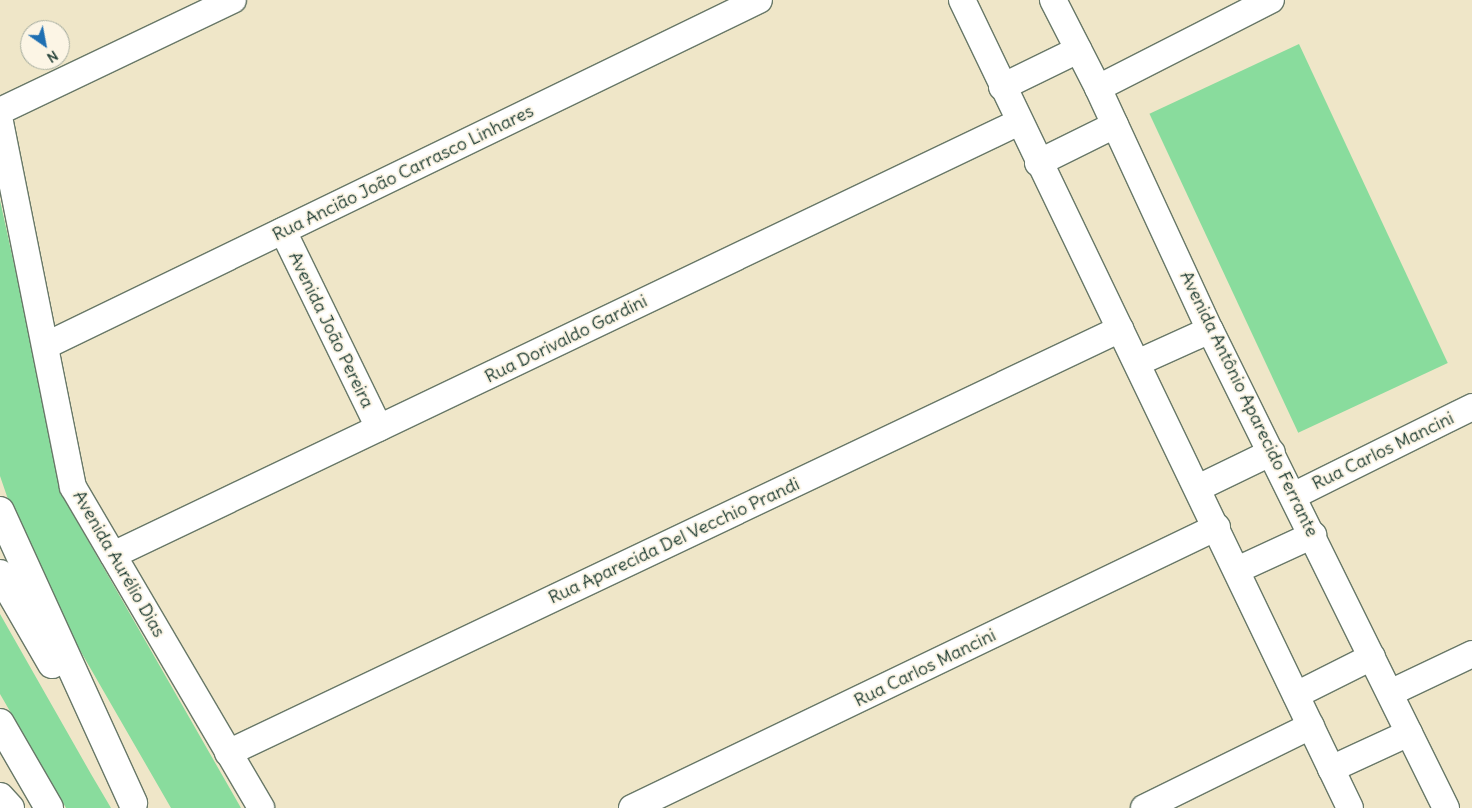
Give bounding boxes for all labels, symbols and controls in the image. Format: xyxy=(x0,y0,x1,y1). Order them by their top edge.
north arrow xyxy=(20,20,70,70)
text: N xyxy=(44,47,62,67)
street label: Rua Ancião João Carrasco Linhares xyxy=(269,100,537,246)
street label: Avenida João Pereira xyxy=(284,248,378,412)
street label: Avenida Antônio Aparecido Ferrante xyxy=(1175,268,1323,540)
street label: Rua Dorivaldo Gardini xyxy=(481,290,651,388)
street label: Rua Carlos Mancini xyxy=(1309,407,1457,495)
street label: Rua Aparecida Del Vecchio Prandi xyxy=(545,473,803,609)
street label: Avenida Aurélio Dias xyxy=(68,487,170,641)
street label: Rua Carlos Mancini xyxy=(851,624,999,712)

